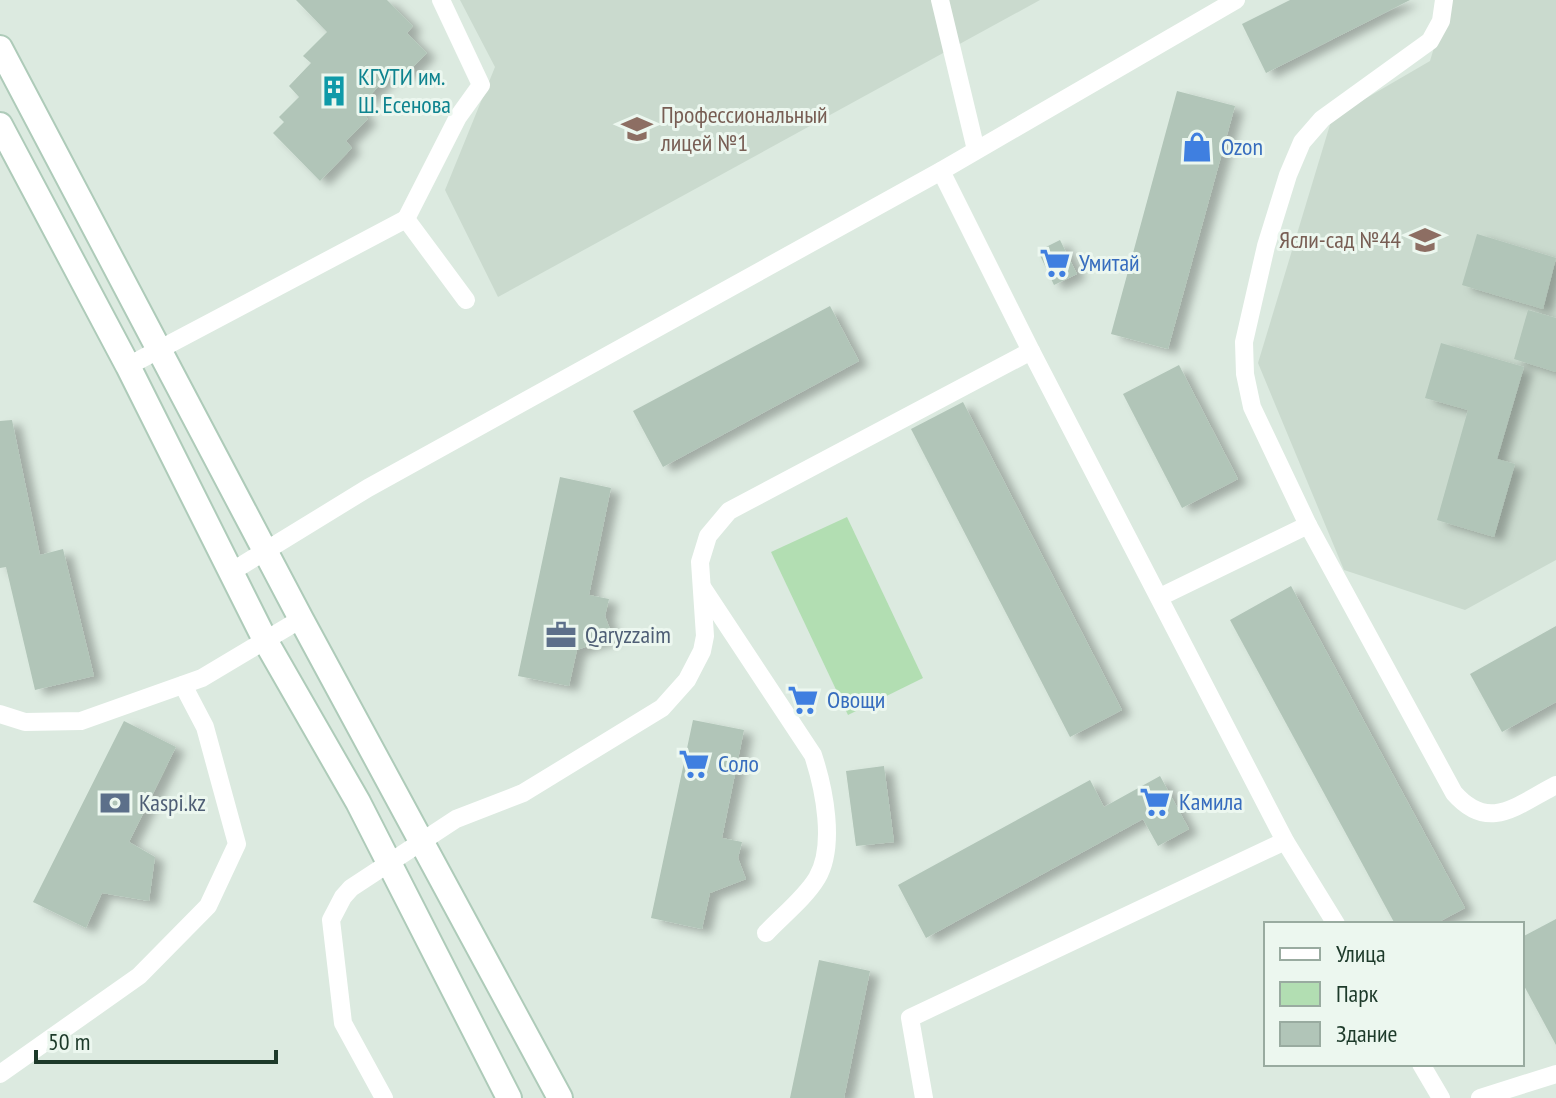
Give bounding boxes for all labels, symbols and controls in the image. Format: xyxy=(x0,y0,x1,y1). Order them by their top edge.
place label: КГУТИ им. Ш. Есенова xyxy=(358,61,451,120)
building icon: КГУТИ им. Ш. Есенова xyxy=(317,74,351,108)
place label: Профессиональный лицей №1 xyxy=(660,99,828,158)
school or university icon: Профессиональный лицей №1 xyxy=(620,112,654,146)
shop icon: Ozon xyxy=(1180,130,1214,164)
place label: Ozon xyxy=(1221,131,1263,162)
school or university icon: Ясли-сад №44 xyxy=(1408,223,1442,257)
place label: Ясли-сад №44 xyxy=(1279,224,1401,255)
supermarket icon: Умитай xyxy=(1038,246,1072,280)
place label: Умитай xyxy=(1079,247,1140,278)
office icon: Qaryzzaim xyxy=(544,618,578,652)
place label: Qaryzzaim xyxy=(585,619,671,650)
supermarket icon: Овощи xyxy=(786,683,820,717)
place label: Овощи xyxy=(827,684,885,715)
supermarket icon: Соло xyxy=(677,747,711,781)
place label: Соло xyxy=(718,748,759,779)
supermarket icon: Камила xyxy=(1138,785,1172,819)
bank icon: Kaspi.kz xyxy=(98,786,132,820)
place label: Камила xyxy=(1179,786,1243,817)
place label: Kaspi.kz xyxy=(139,787,206,818)
legend xyxy=(1264,922,1524,1066)
text: Улица xyxy=(1336,938,1386,969)
text: Парк xyxy=(1336,978,1379,1009)
scale bar xyxy=(36,1014,276,1064)
text: Здание xyxy=(1336,1018,1397,1049)
text: 50 m xyxy=(48,1026,90,1057)

